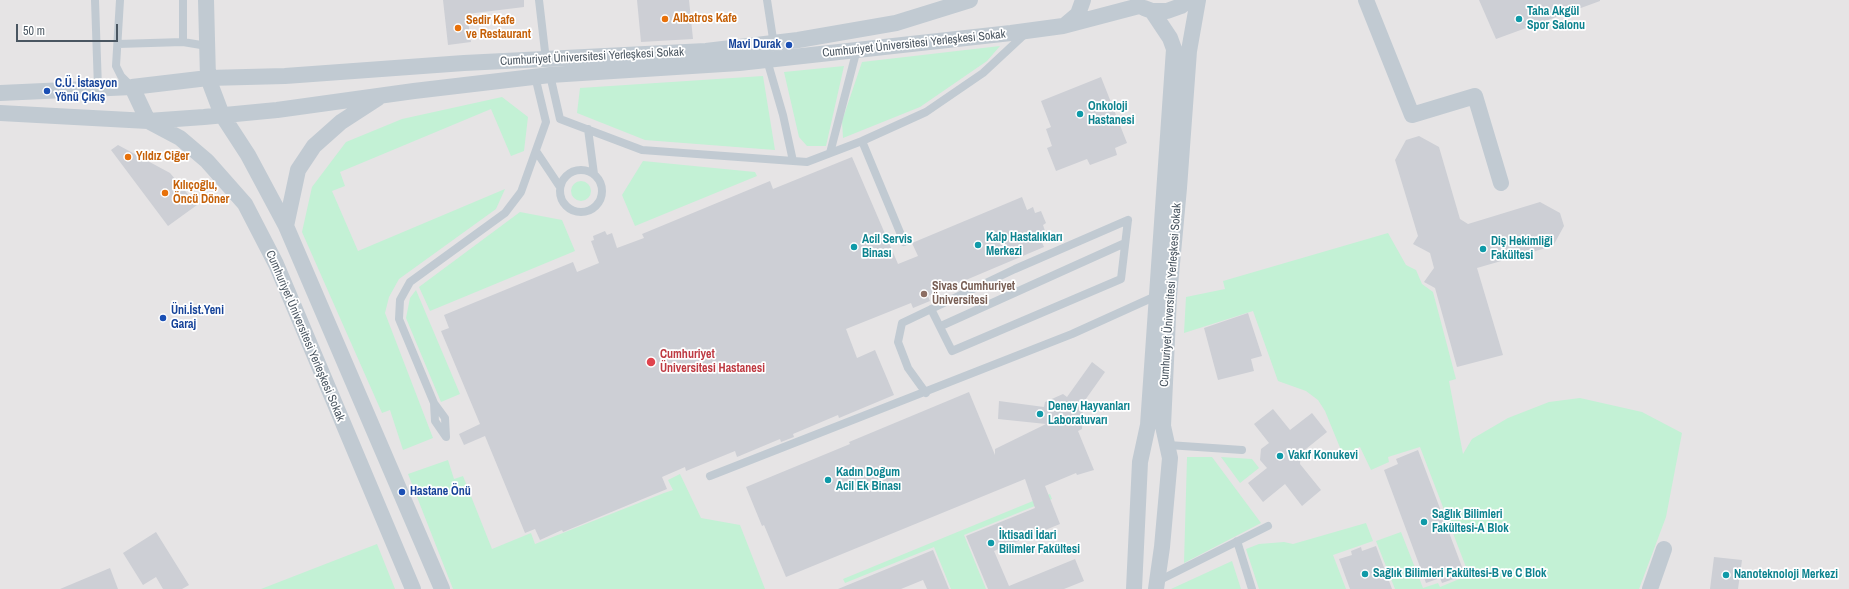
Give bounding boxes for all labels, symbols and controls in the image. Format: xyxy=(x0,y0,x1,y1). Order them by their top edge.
place label: Taha Akgül Spor Salonu xyxy=(1527,5,1585,33)
place label: Albatros Kafe xyxy=(673,12,737,26)
place label: Sedir Kafe ve Restaurant xyxy=(466,14,531,42)
marker: Albatros Kafe xyxy=(660,14,670,24)
marker: Taha Akgül Spor Salonu xyxy=(1514,14,1524,24)
scale bar xyxy=(18,16,120,42)
text: 50 m xyxy=(23,23,45,39)
marker: Sedir Kafe ve Restaurant xyxy=(453,23,463,33)
street label: Cumhuriyet Üniversitesi Yerleşkesi Sokak xyxy=(822,27,1006,61)
place label: Mavi Durak xyxy=(729,38,781,52)
marker: Mavi Durak xyxy=(784,40,794,50)
street label: Cumhuriyet Üniversitesi Yerleşkesi Sokak xyxy=(500,45,684,69)
place label: C.Ü. İstasyon Yönü Çıkış xyxy=(55,77,117,105)
marker: C.Ü. İstasyon Yönü Çıkış xyxy=(42,86,52,96)
place label: Onkoloji Hastanesi xyxy=(1088,100,1134,128)
marker: Onkoloji Hastanesi xyxy=(1075,109,1085,119)
place label: Yıldız Ciğer xyxy=(136,150,189,164)
marker: Yıldız Ciğer xyxy=(123,152,133,162)
place label: Kılıçoğlu, Öncü Döner xyxy=(173,179,229,207)
marker: Kılıçoğlu, Öncü Döner xyxy=(160,188,170,198)
street label: Cumhuriyet Üniversitesi Yerleşkesi Sokak xyxy=(1157,203,1185,387)
place label: Kalp Hastalıkları Merkezi xyxy=(986,231,1063,259)
place label: Acil Servis Binası xyxy=(862,233,912,261)
place label: Diş Hekimliği Fakültesi xyxy=(1491,235,1553,263)
marker: Kalp Hastalıkları Merkezi xyxy=(973,240,983,250)
marker: Acil Servis Binası xyxy=(849,242,859,252)
marker: Diş Hekimliği Fakültesi xyxy=(1478,244,1488,254)
street label: Cumhuriyet Üniversitesi Yerleşkesi Sokak xyxy=(262,248,348,424)
place label: Sivas Cumhuriyet Üniversitesi xyxy=(932,280,1015,308)
marker: Sivas Cumhuriyet Üniversitesi xyxy=(919,289,929,299)
place label: Üni.İst.Yeni Garaj xyxy=(171,304,224,332)
marker: Üni.İst.Yeni Garaj xyxy=(158,313,168,323)
place label: Cumhuriyet Üniversitesi Hastanesi xyxy=(660,348,765,376)
marker: Cumhuriyet Üniversitesi Hastanesi xyxy=(645,356,657,368)
place label: Deney Hayvanları Laboratuvarı xyxy=(1048,400,1130,428)
marker: Deney Hayvanları Laboratuvarı xyxy=(1035,409,1045,419)
place label: Vakıf Konukevi xyxy=(1288,449,1358,463)
marker: Vakıf Konukevi xyxy=(1275,451,1285,461)
place label: Kadın Doğum Acil Ek Binası xyxy=(836,466,901,494)
marker: Kadın Doğum Acil Ek Binası xyxy=(823,475,833,485)
place label: Hastane Önü xyxy=(410,485,471,499)
marker: Hastane Önü xyxy=(397,487,407,497)
place label: Sağlık Bilimleri Fakültesi-A Blok xyxy=(1432,508,1509,536)
marker: Sağlık Bilimleri Fakültesi-A Blok xyxy=(1419,517,1429,527)
place label: İktisadi İdari Bilimler Fakültesi xyxy=(999,529,1080,557)
marker: İktisadi İdari Bilimler Fakültesi xyxy=(986,538,996,548)
place label: Sağlık Bilimleri Fakültesi-B ve C Blok xyxy=(1373,567,1546,581)
place label: Nanoteknoloji Merkezi xyxy=(1734,568,1838,582)
marker: Sağlık Bilimleri Fakültesi-B ve C Blok xyxy=(1360,569,1370,579)
marker: Nanoteknoloji Merkezi xyxy=(1721,570,1731,580)

